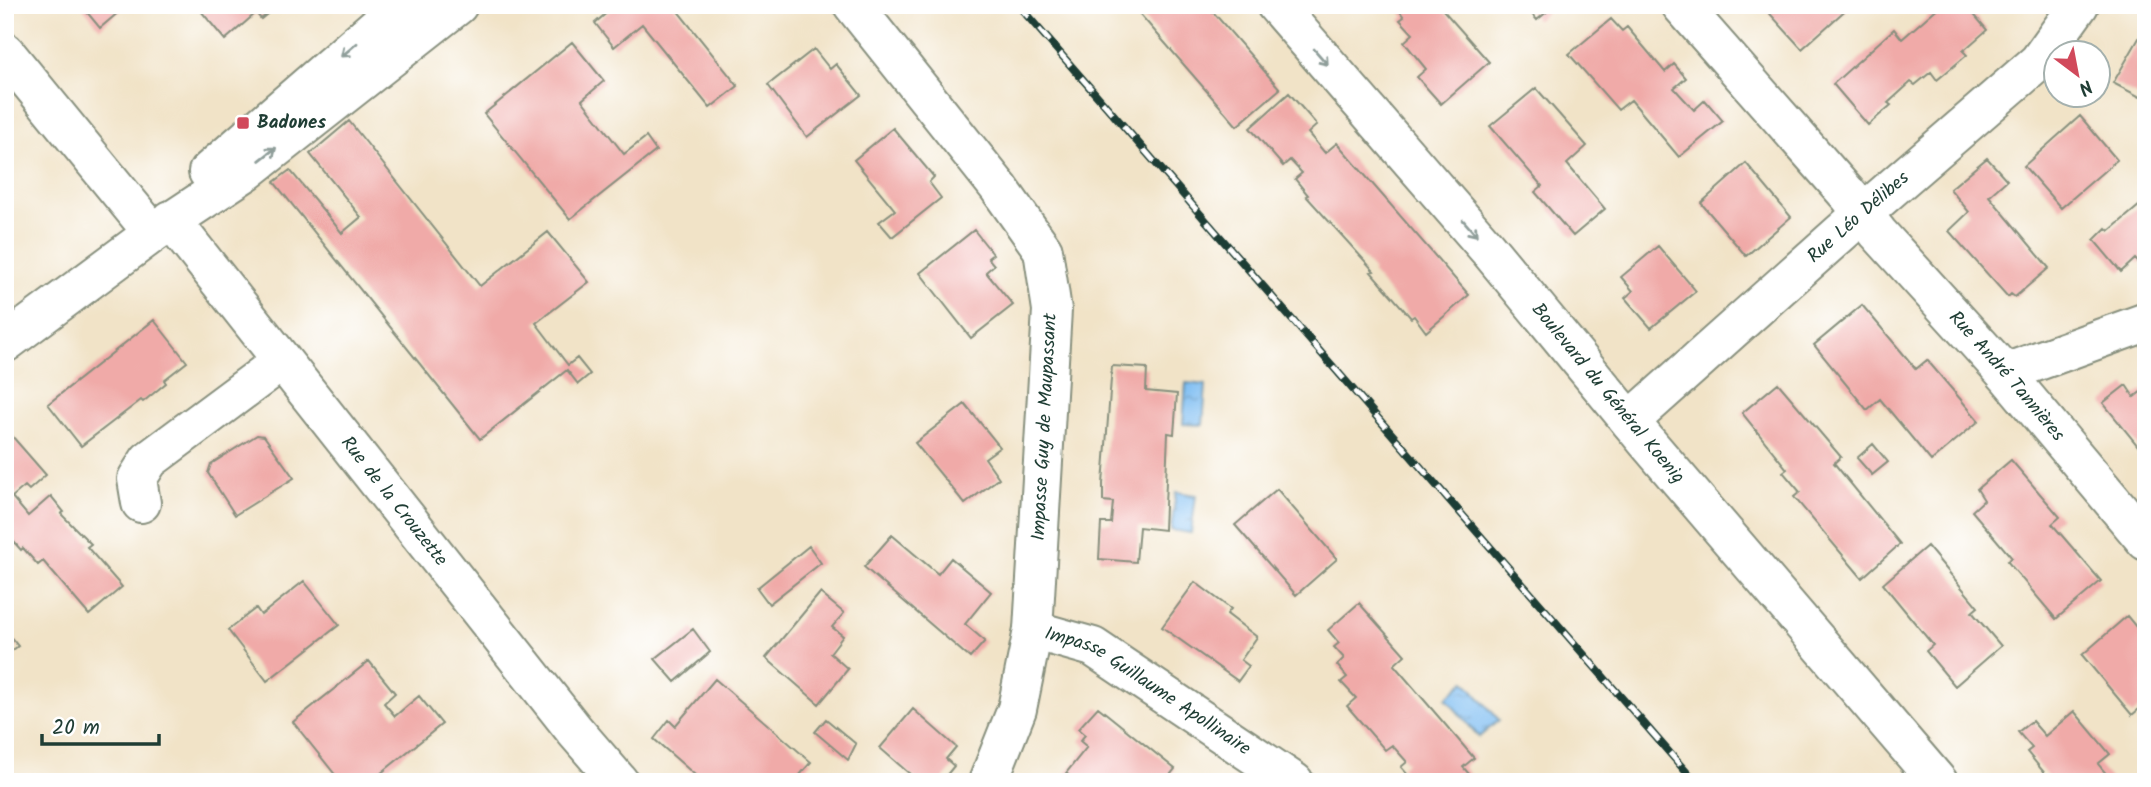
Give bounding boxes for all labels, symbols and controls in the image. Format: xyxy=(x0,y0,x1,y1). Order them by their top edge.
north arrow xyxy=(2042,38,2112,108)
one-way arrow xyxy=(340,41,358,57)
one-way arrow xyxy=(1313,47,1329,65)
text: N xyxy=(2072,71,2098,103)
place label: Badones xyxy=(257,108,326,138)
marker: Badones xyxy=(235,115,251,131)
one-way arrow xyxy=(258,147,276,162)
street label: Rue Léo Délibes xyxy=(1801,164,1916,271)
one-way arrow xyxy=(1462,219,1478,237)
street label: Boulevard du Général Koenig xyxy=(1523,297,1692,491)
street label: Rue André Tannières xyxy=(1941,304,2072,449)
street label: Impasse Guy de Maupassant xyxy=(1024,312,1066,542)
street label: Rue de la Crouzette xyxy=(333,430,455,574)
street label: Impasse Guillaume Apollinaire xyxy=(1041,619,1257,764)
scale bar xyxy=(42,703,159,747)
text: 20 m xyxy=(52,712,100,745)

